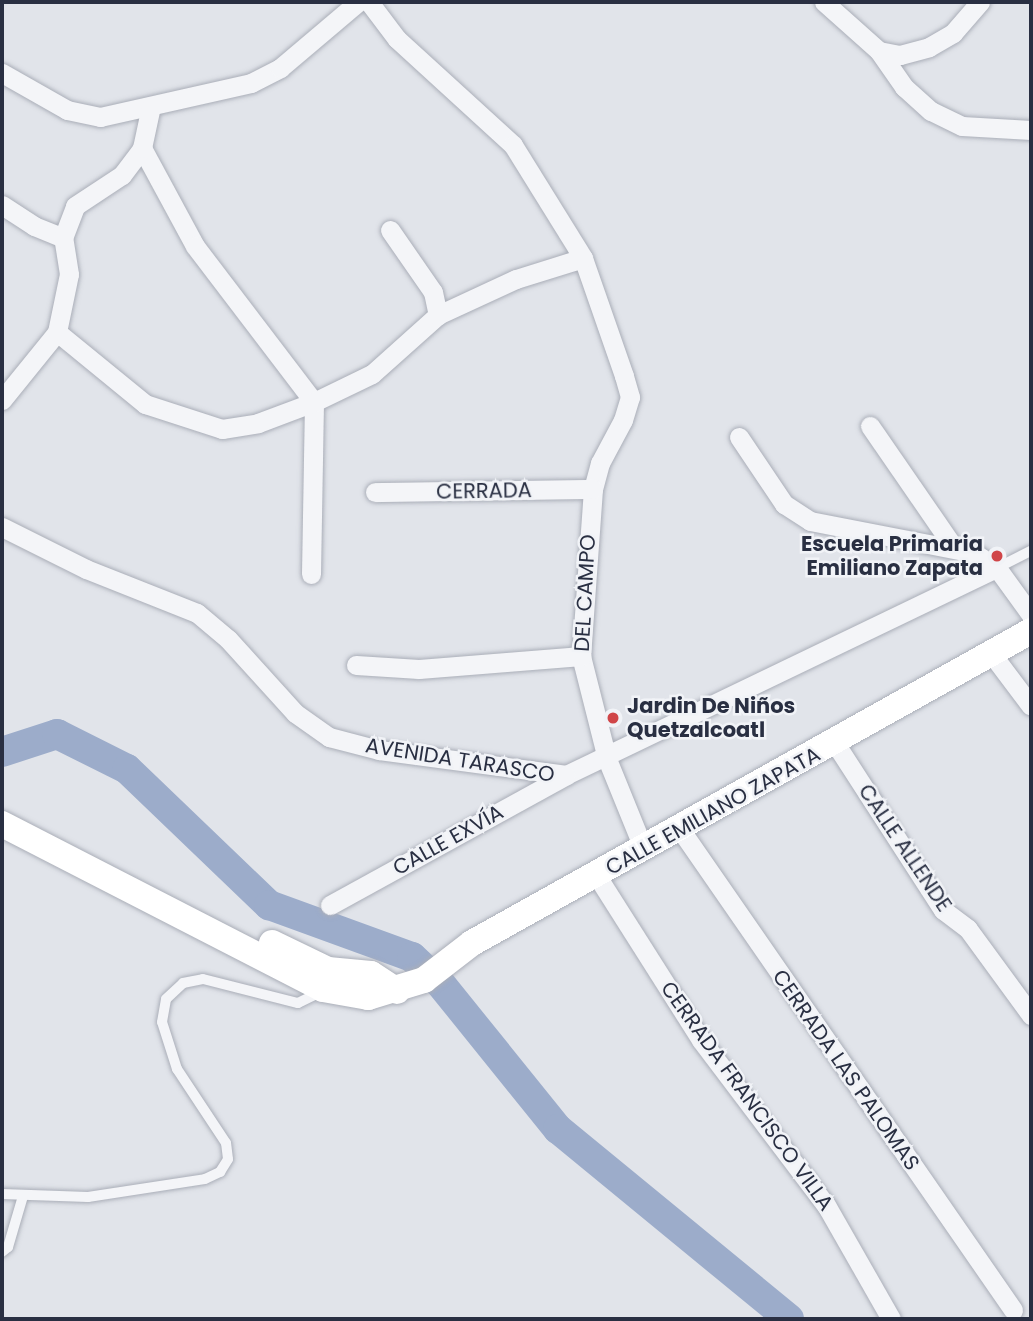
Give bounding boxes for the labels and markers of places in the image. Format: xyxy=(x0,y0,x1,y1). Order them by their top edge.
place label: Escuela Primaria Emiliano Zapata xyxy=(801,531,983,581)
marker: Escuela Primaria Emiliano Zapata xyxy=(989,548,1005,564)
place label: Jardin De Niños Quetzalcoatl xyxy=(627,693,795,743)
marker: Jardin De Niños Quetzalcoatl xyxy=(605,710,621,726)

